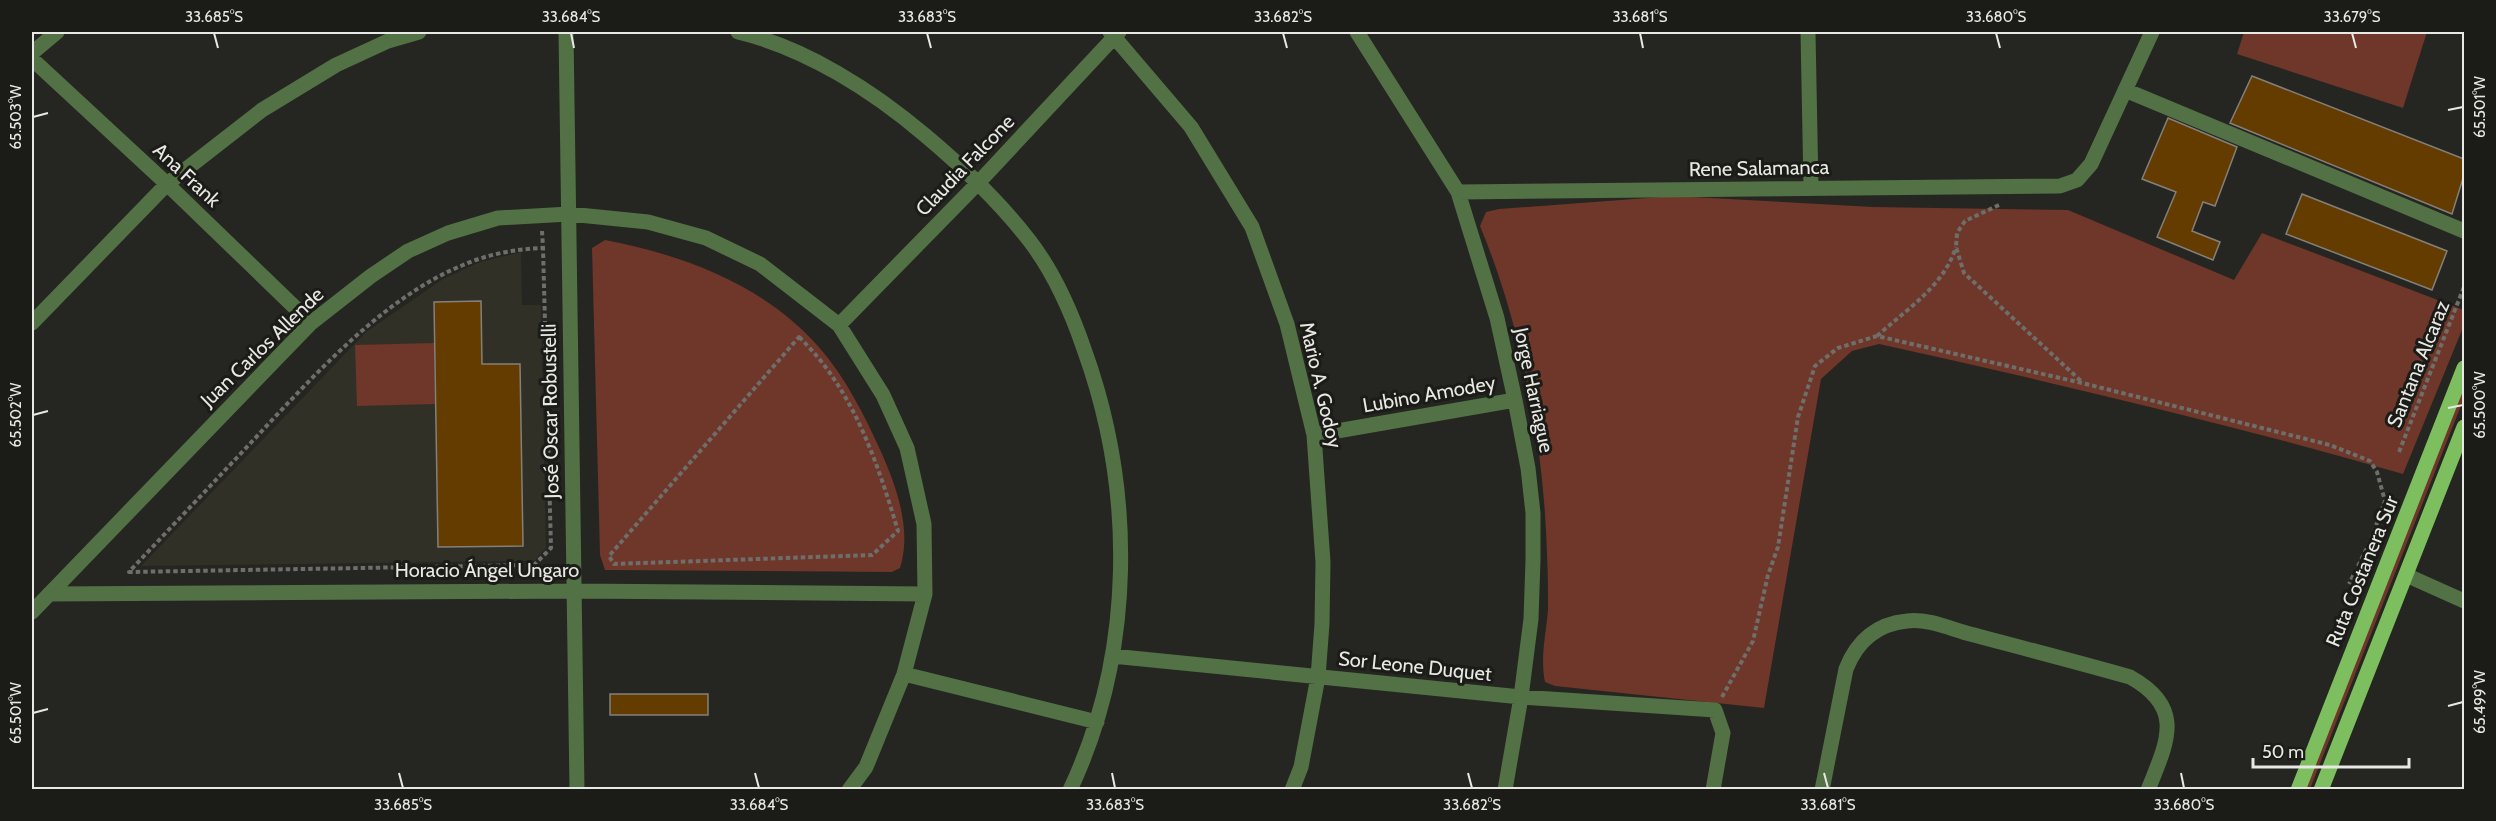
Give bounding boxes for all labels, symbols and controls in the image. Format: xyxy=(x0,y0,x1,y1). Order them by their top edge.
text: 33.685°S xyxy=(185,8,243,26)
text: 33.684°S xyxy=(542,8,601,26)
text: 33.683°S xyxy=(898,8,956,26)
text: 33.682°S xyxy=(1254,8,1312,26)
text: 33.681°S xyxy=(1613,8,1668,26)
text: 33.680°S xyxy=(1966,8,2027,26)
text: 33.679°S xyxy=(2324,8,2381,26)
text: 65.501°W xyxy=(2471,75,2489,138)
text: 65.503°W xyxy=(7,84,25,150)
street label: Claudia Falcone xyxy=(911,109,1019,221)
street label: Ana Frank xyxy=(148,138,226,212)
street label: Rene Salamanca xyxy=(1689,155,1830,181)
street label: Juan Carlos Allende xyxy=(195,282,328,412)
street label: Santana Alcaraz xyxy=(2382,297,2454,431)
street label: Mario A. Godoy xyxy=(1295,319,1347,451)
street label: José Oscar Robustelli xyxy=(536,323,564,500)
street label: Jorge Harriague xyxy=(1509,324,1559,455)
street label: Lubino Amodey xyxy=(1361,370,1497,418)
text: 65.500°W xyxy=(2471,371,2489,439)
text: 65.502°W xyxy=(7,382,25,447)
street label: Ruta Costanera Sur xyxy=(2321,491,2404,650)
street label: Horacio Ángel Ungaro xyxy=(395,558,579,582)
street label: Sor Leone Duquet xyxy=(1337,646,1493,686)
text: 65.499°W xyxy=(2471,669,2489,734)
text: 65.501°W xyxy=(7,681,25,744)
scale bar xyxy=(2253,731,2409,769)
text: 50 m xyxy=(2262,741,2304,763)
text: 33.685°S xyxy=(374,796,432,814)
text: 33.684°S xyxy=(730,796,789,814)
text: 33.683°S xyxy=(1086,796,1144,814)
text: 33.682°S xyxy=(1443,796,1501,814)
text: 33.681°S xyxy=(1801,796,1856,814)
text: 33.680°S xyxy=(2154,796,2215,814)

